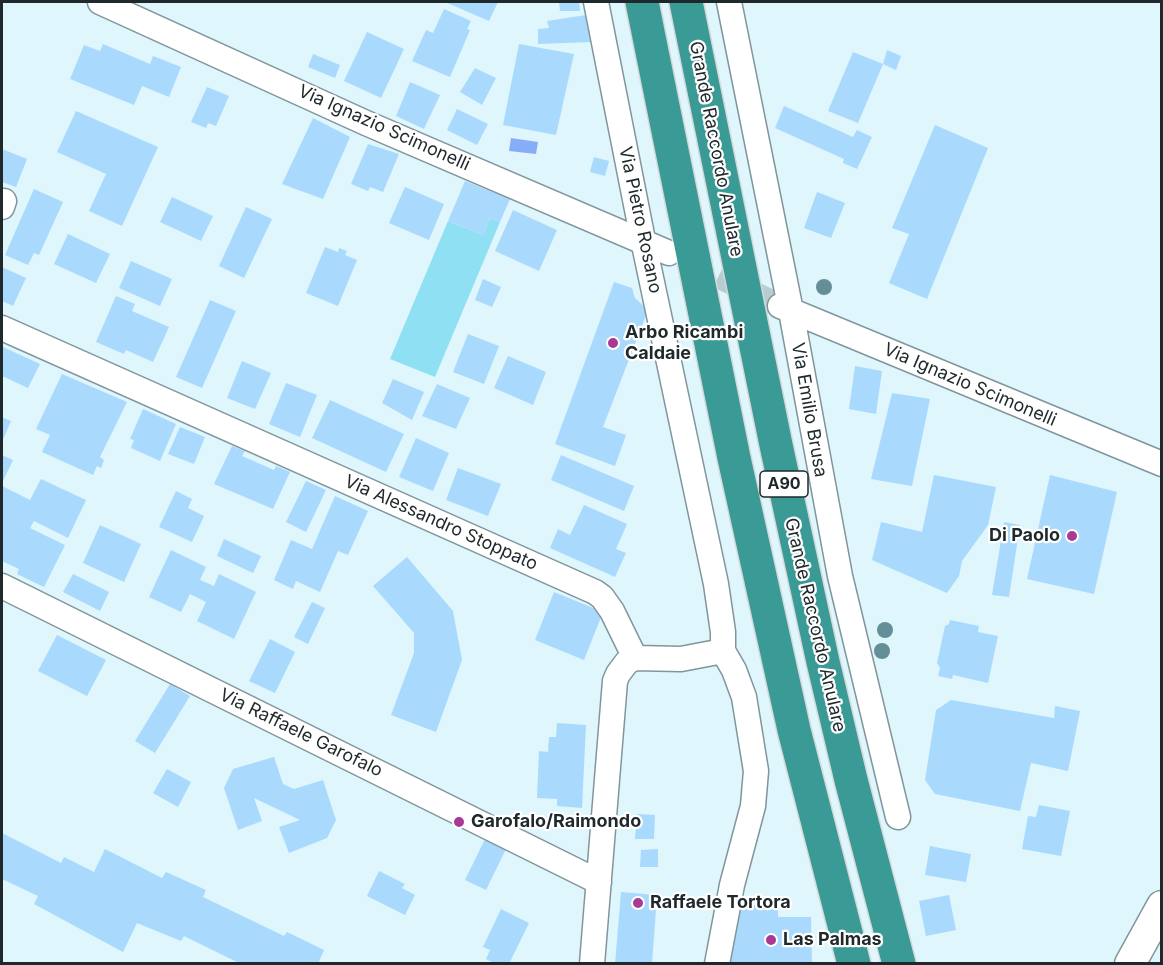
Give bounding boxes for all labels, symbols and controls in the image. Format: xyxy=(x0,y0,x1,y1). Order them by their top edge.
street label: Grande Raccordo Anulare xyxy=(685,39,747,259)
street label: Via Ignazio Scimonelli xyxy=(295,80,473,176)
street label: Via Pietro Rosano xyxy=(614,145,666,295)
place label: Arbo Ricambi Caldaie xyxy=(625,322,743,364)
marker: Arbo Ricambi Caldaie xyxy=(606,336,620,350)
street label: Via Ignazio Scimonelli xyxy=(880,339,1060,431)
street label: Via Emilio Brusa xyxy=(787,341,831,479)
street label: Via Alessandro Stoppato xyxy=(341,471,541,575)
road number: A90 xyxy=(760,471,808,497)
street label: Grande Raccordo Anulare xyxy=(780,516,850,734)
place label: Di Paolo xyxy=(989,525,1060,547)
marker: Di Paolo xyxy=(1065,529,1079,543)
street label: Via Raffaele Garofalo xyxy=(216,684,386,782)
place label: Garofalo/Raimondo xyxy=(471,811,641,833)
marker: Garofalo/Raimondo xyxy=(452,815,466,829)
place label: Raffaele Tortora xyxy=(650,892,791,914)
marker: Raffaele Tortora xyxy=(631,896,645,910)
place label: Las Palmas xyxy=(783,929,882,951)
marker: Las Palmas xyxy=(764,933,778,947)

